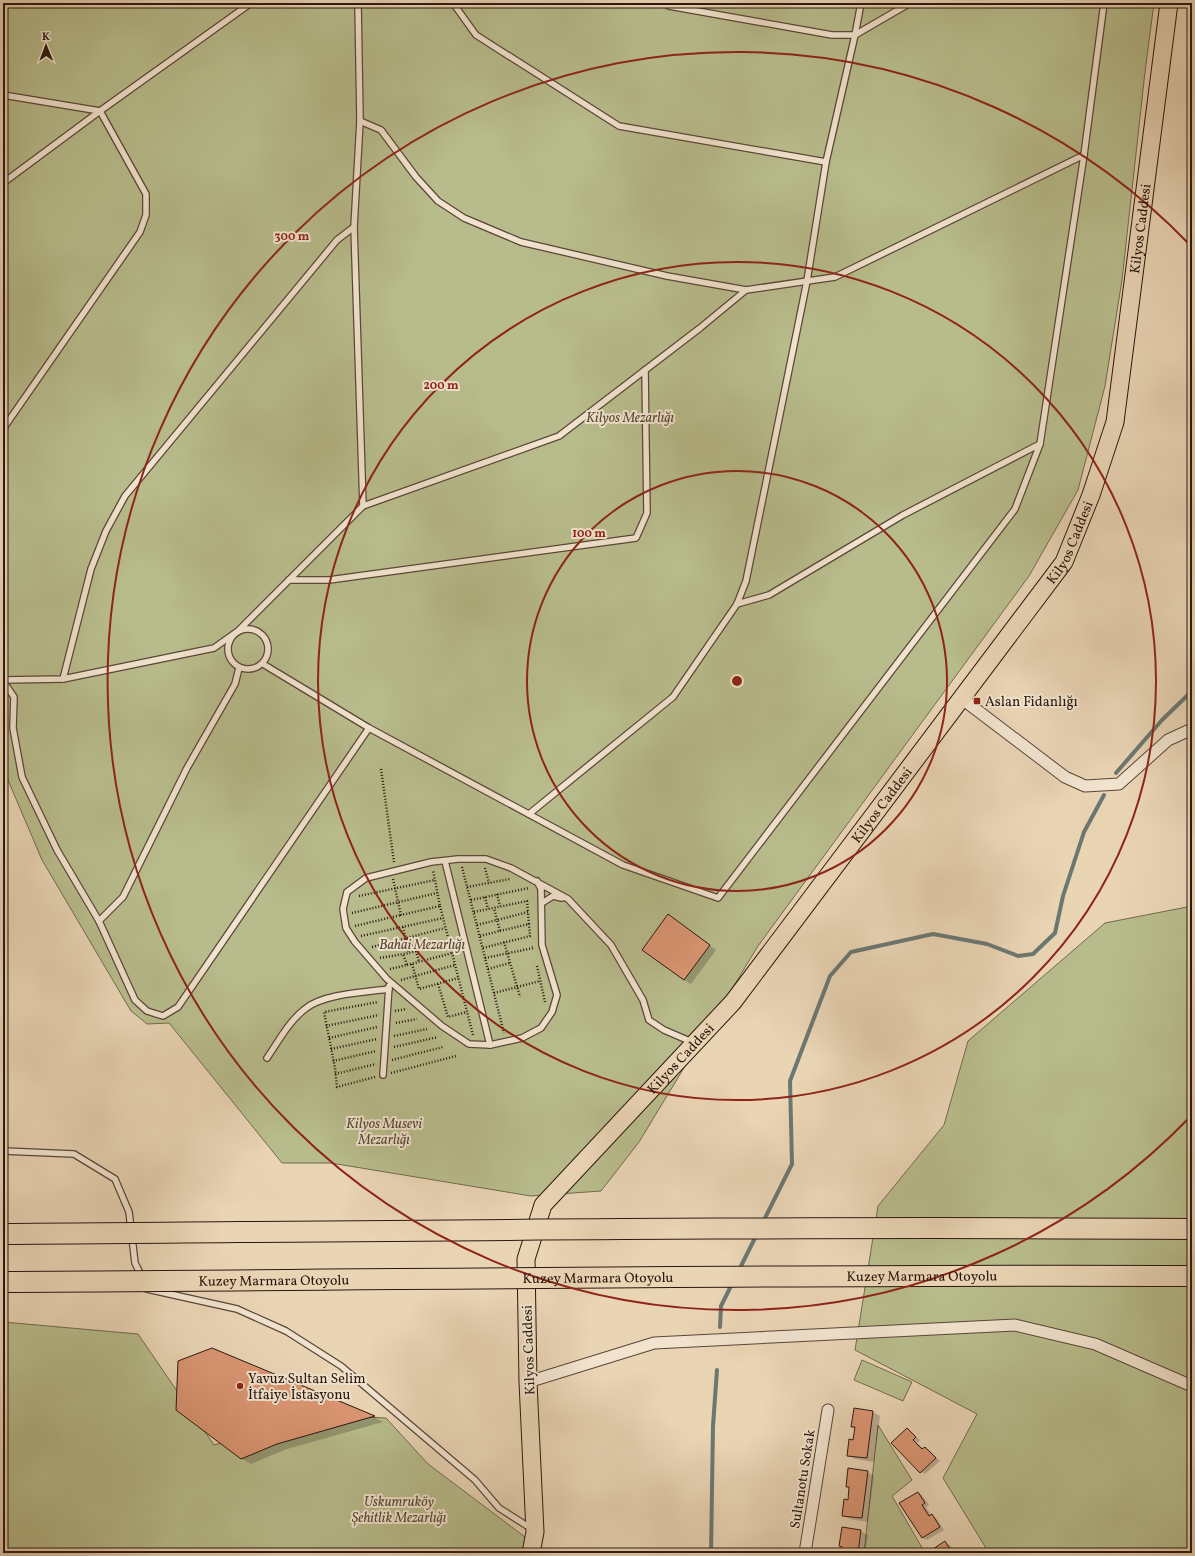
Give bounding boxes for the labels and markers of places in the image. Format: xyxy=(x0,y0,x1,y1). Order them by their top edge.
centre of rings xyxy=(730,674,744,688)
place label: Aslan Fidanlığı xyxy=(985,693,1078,712)
marker: Aslan Fidanlığı xyxy=(972,696,982,706)
place label: Yavuz Sultan Selim İtfaiye İstasyonu xyxy=(248,1370,366,1405)
marker: Yavuz Sultan Selim İtfaiye İstasyonu xyxy=(235,1381,245,1391)

